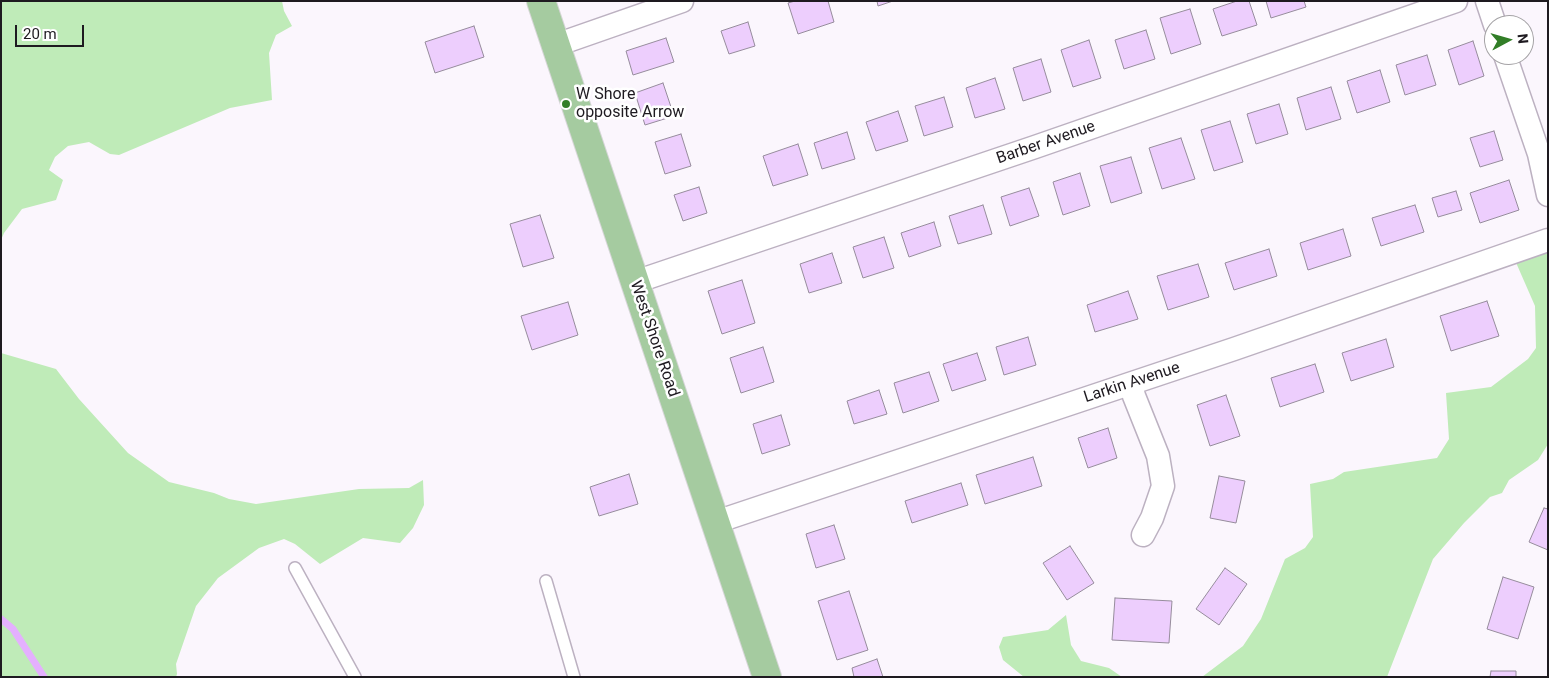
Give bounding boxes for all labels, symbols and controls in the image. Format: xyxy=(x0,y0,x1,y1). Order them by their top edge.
scale bar xyxy=(18,15,86,47)
north arrow xyxy=(1484,15,1534,65)
text: 20 m xyxy=(23,25,57,43)
text: N xyxy=(1514,33,1531,44)
place label: W Shore opposite Arrow xyxy=(576,85,684,123)
marker: W Shore opposite Arrow xyxy=(560,98,572,110)
street label: Barber Avenue xyxy=(994,117,1098,169)
street label: West Shore Road xyxy=(625,278,683,400)
street label: Larkin Avenue xyxy=(1082,358,1182,408)

